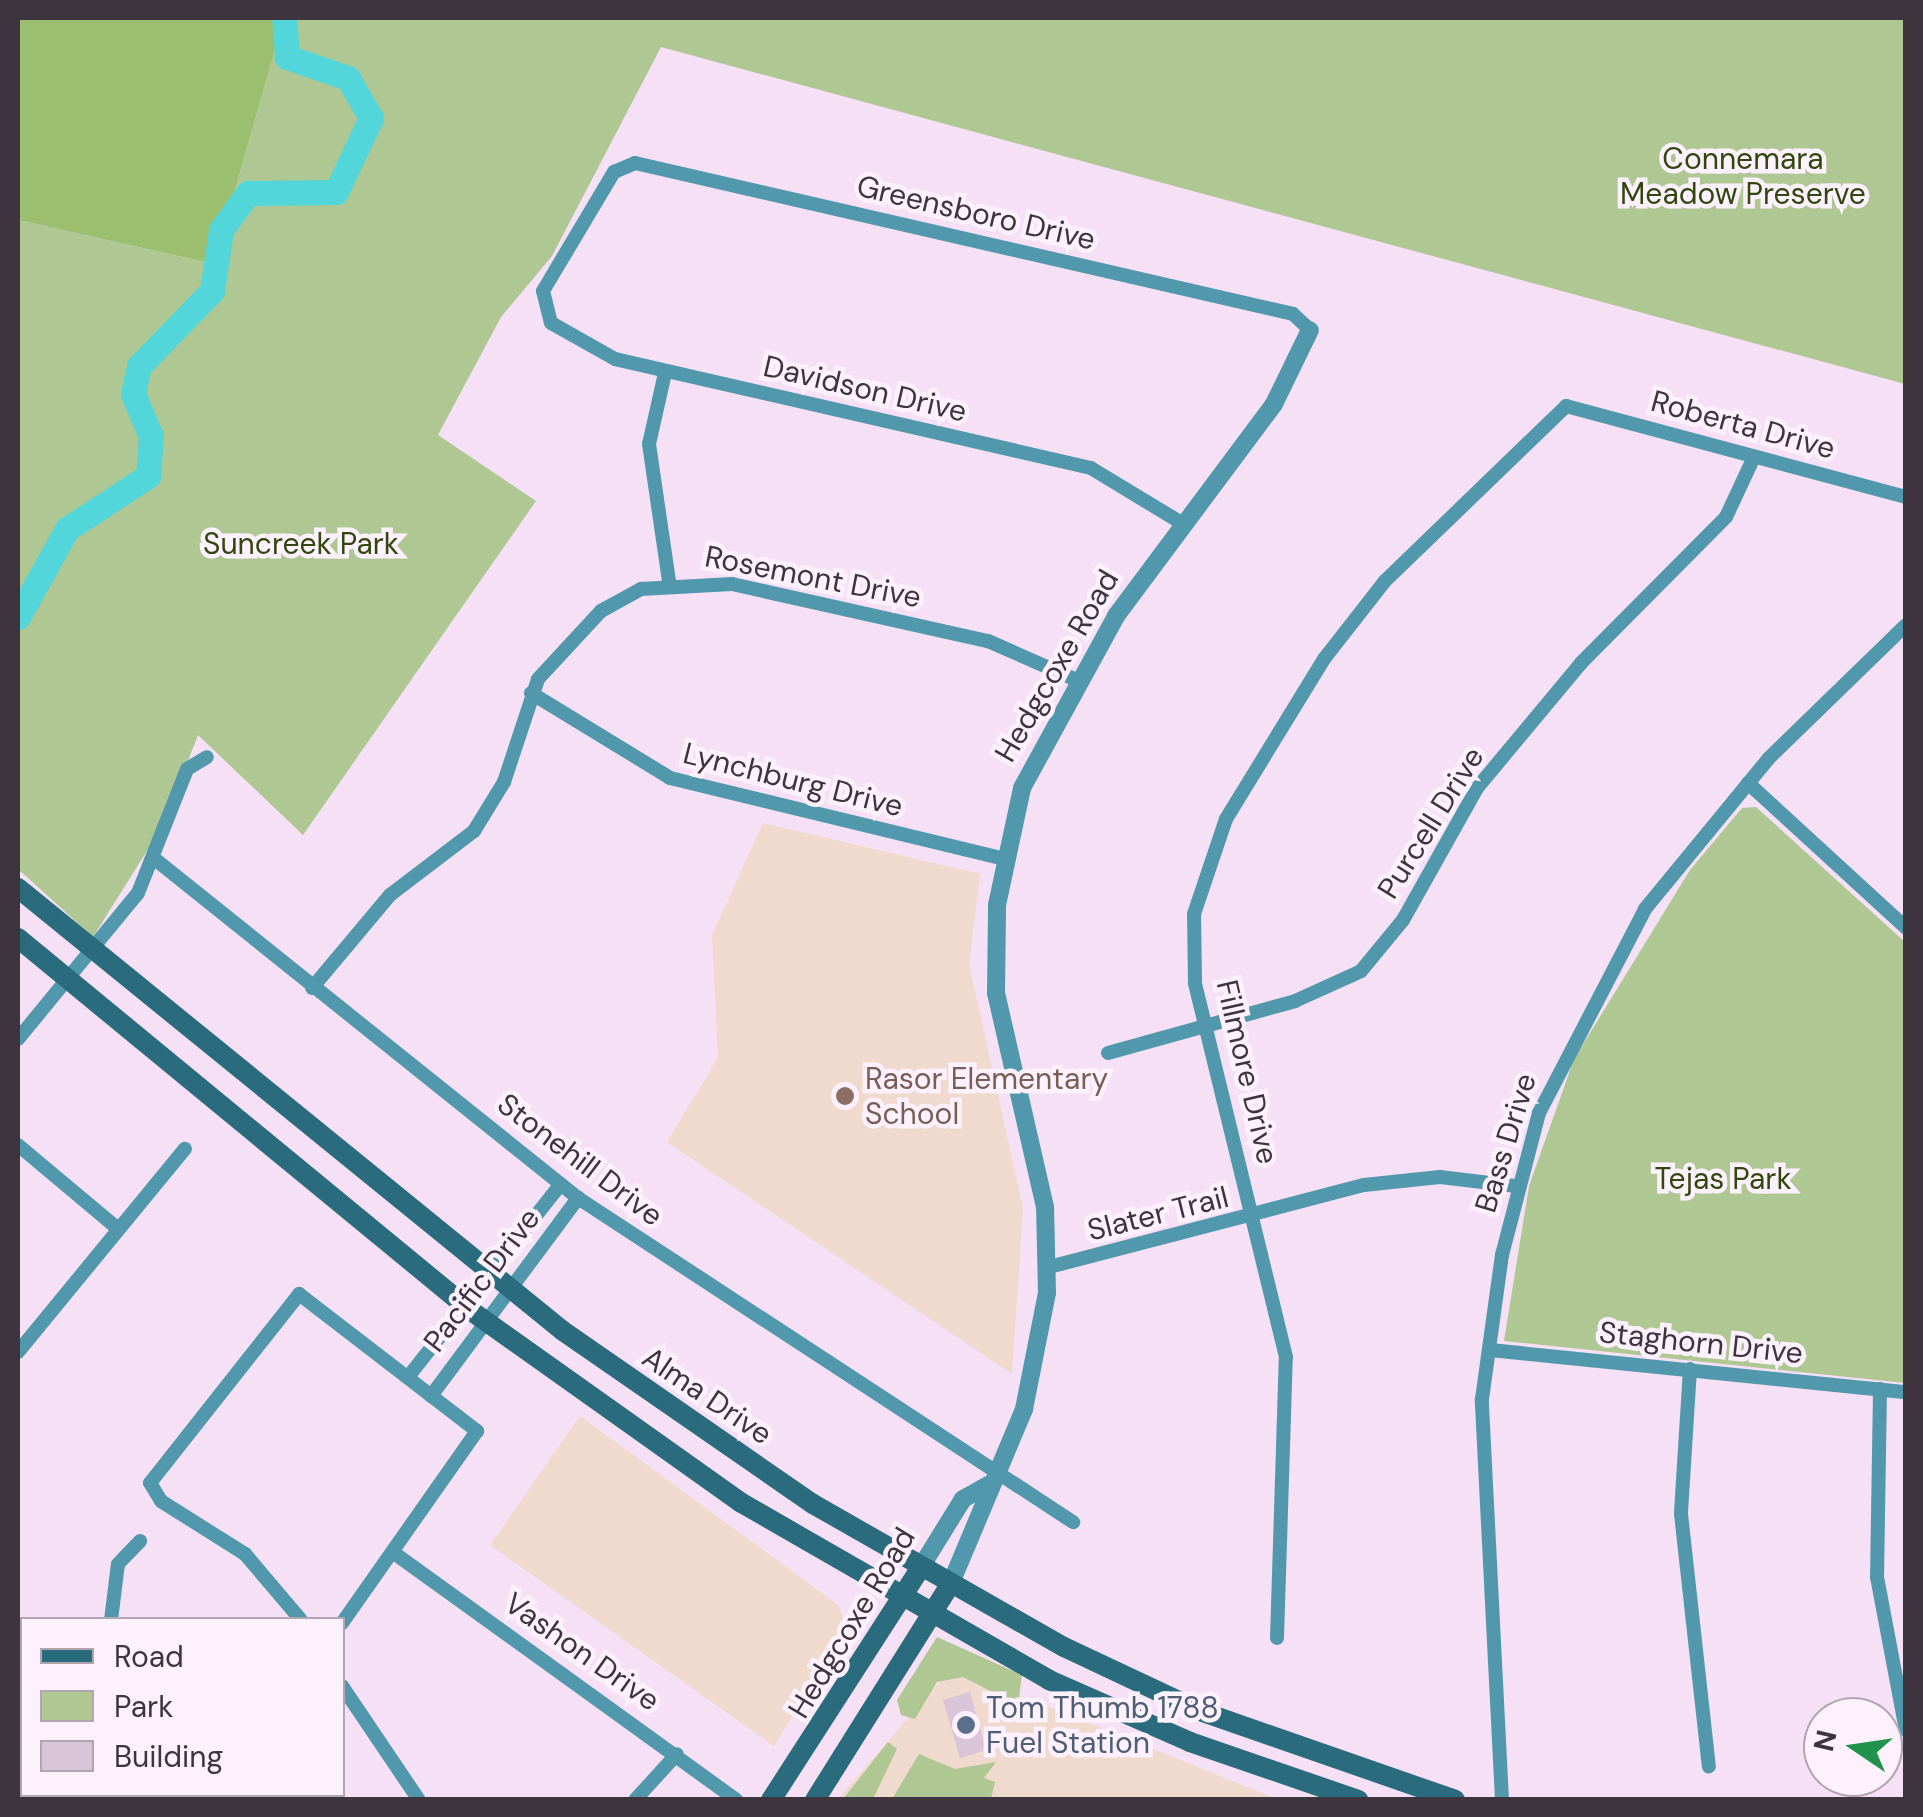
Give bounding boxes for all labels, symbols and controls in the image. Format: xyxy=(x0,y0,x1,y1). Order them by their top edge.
park label: Connemara Meadow Preserve xyxy=(1620,141,1866,212)
street label: Greensboro Drive xyxy=(853,168,1099,258)
street label: Davidson Drive xyxy=(760,348,970,430)
street label: Roberta Drive xyxy=(1647,383,1839,467)
park label: Suncreek Park xyxy=(203,526,399,562)
street label: Rosemont Drive xyxy=(702,538,924,616)
street label: Hedgcoxe Road xyxy=(987,564,1127,768)
street label: Lynchburg Drive xyxy=(680,735,906,825)
street label: Purcell Drive xyxy=(1370,741,1492,905)
street label: Fillmore Drive xyxy=(1208,976,1286,1168)
place label: Rasor Elementary School xyxy=(865,1061,1108,1132)
street label: Bass Drive xyxy=(1468,1069,1544,1217)
marker: Rasor Elementary School xyxy=(834,1085,856,1107)
street label: Stonehill Drive xyxy=(490,1086,670,1234)
park label: Tejas Park xyxy=(1654,1161,1792,1197)
street label: Slater Trail xyxy=(1084,1179,1232,1249)
street label: Pacific Drive xyxy=(416,1201,548,1359)
street label: Staghorn Drive xyxy=(1597,1314,1805,1372)
street label: Alma Drive xyxy=(635,1340,779,1452)
street label: Hedgcoxe Road xyxy=(781,1521,923,1725)
street label: Vashon Drive xyxy=(498,1585,666,1719)
legend xyxy=(20,1617,345,1797)
text: Road xyxy=(114,1637,184,1676)
text: Park xyxy=(114,1687,173,1726)
place label: Tom Thumb 1788 Fuel Station xyxy=(986,1690,1219,1760)
north arrow xyxy=(1803,1697,1903,1797)
marker: Tom Thumb 1788 Fuel Station xyxy=(955,1714,977,1736)
text: N xyxy=(1805,1726,1846,1755)
text: Building xyxy=(114,1737,223,1776)

